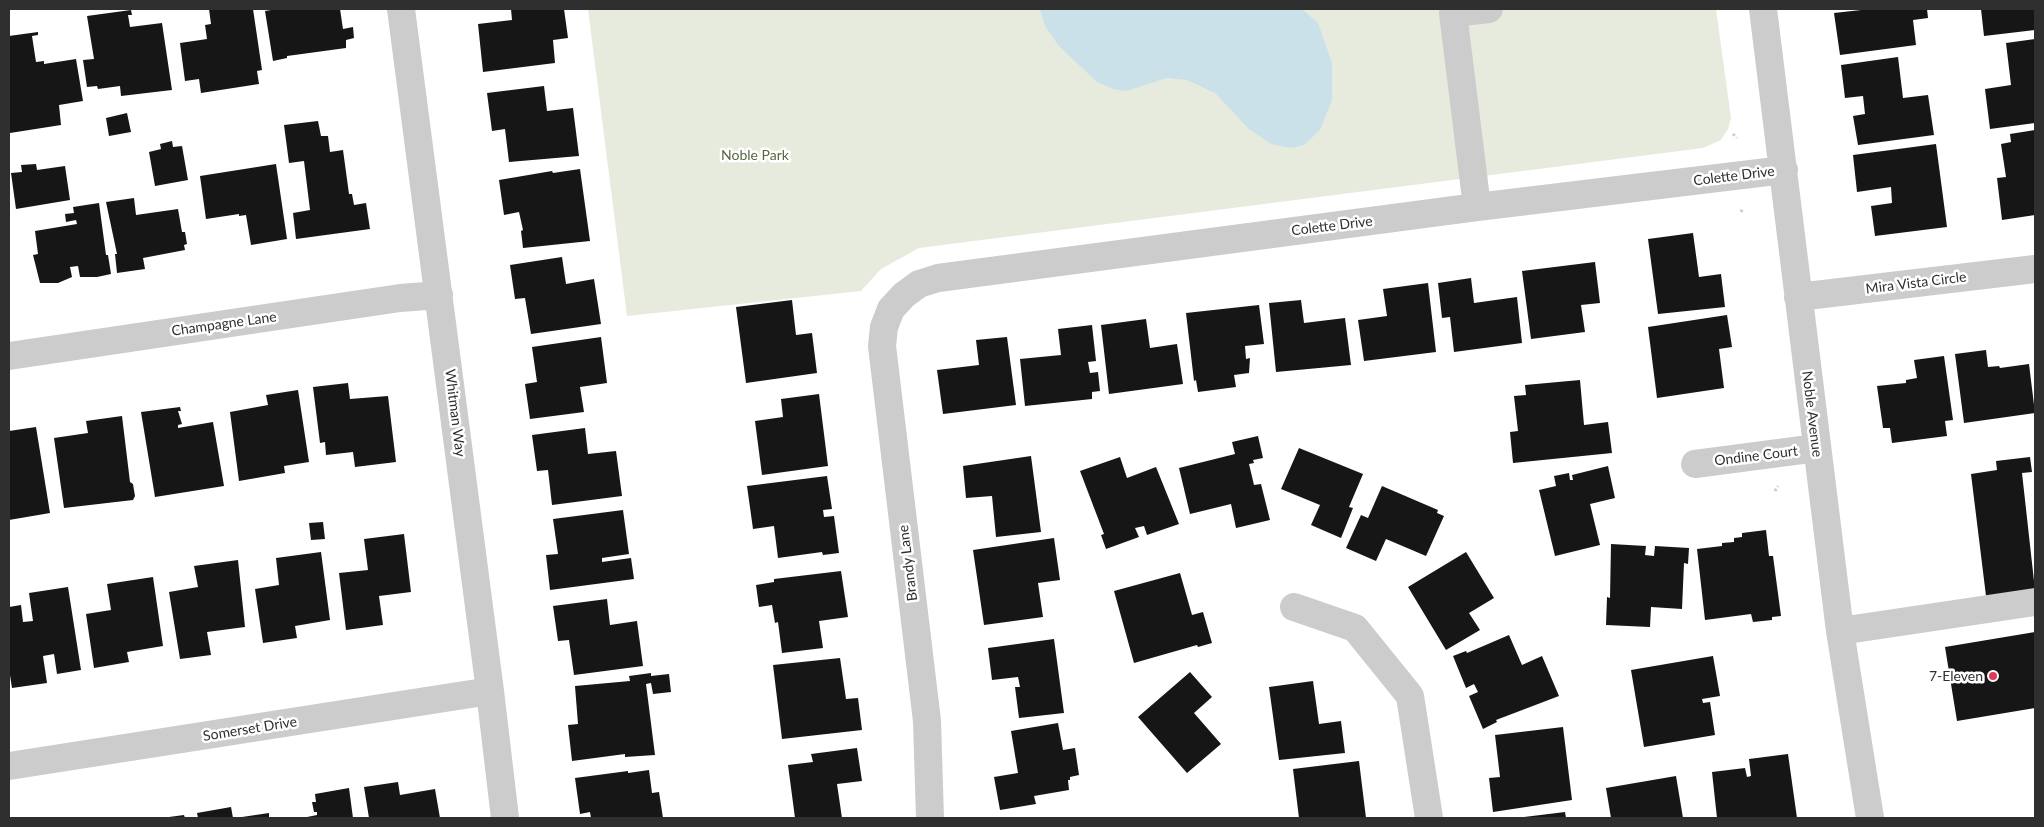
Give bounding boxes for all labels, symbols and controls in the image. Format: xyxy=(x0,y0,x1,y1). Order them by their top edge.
park label: Noble Park xyxy=(721,147,789,163)
street label: Colette Drive xyxy=(1692,163,1776,189)
street label: Colette Drive xyxy=(1290,213,1374,239)
street label: Mira Vista Circle xyxy=(1865,268,1967,298)
street label: Champagne Lane xyxy=(170,308,278,340)
street label: Whitman Way xyxy=(441,368,469,458)
street label: Noble Avenue xyxy=(1798,370,1826,458)
street label: Ondine Court xyxy=(1713,443,1799,469)
street label: Brandy Lane xyxy=(895,524,921,602)
place label: 7-Eleven xyxy=(1929,668,1983,684)
marker: 7-Eleven xyxy=(1987,670,1999,682)
street label: Somerset Drive xyxy=(202,713,298,745)

